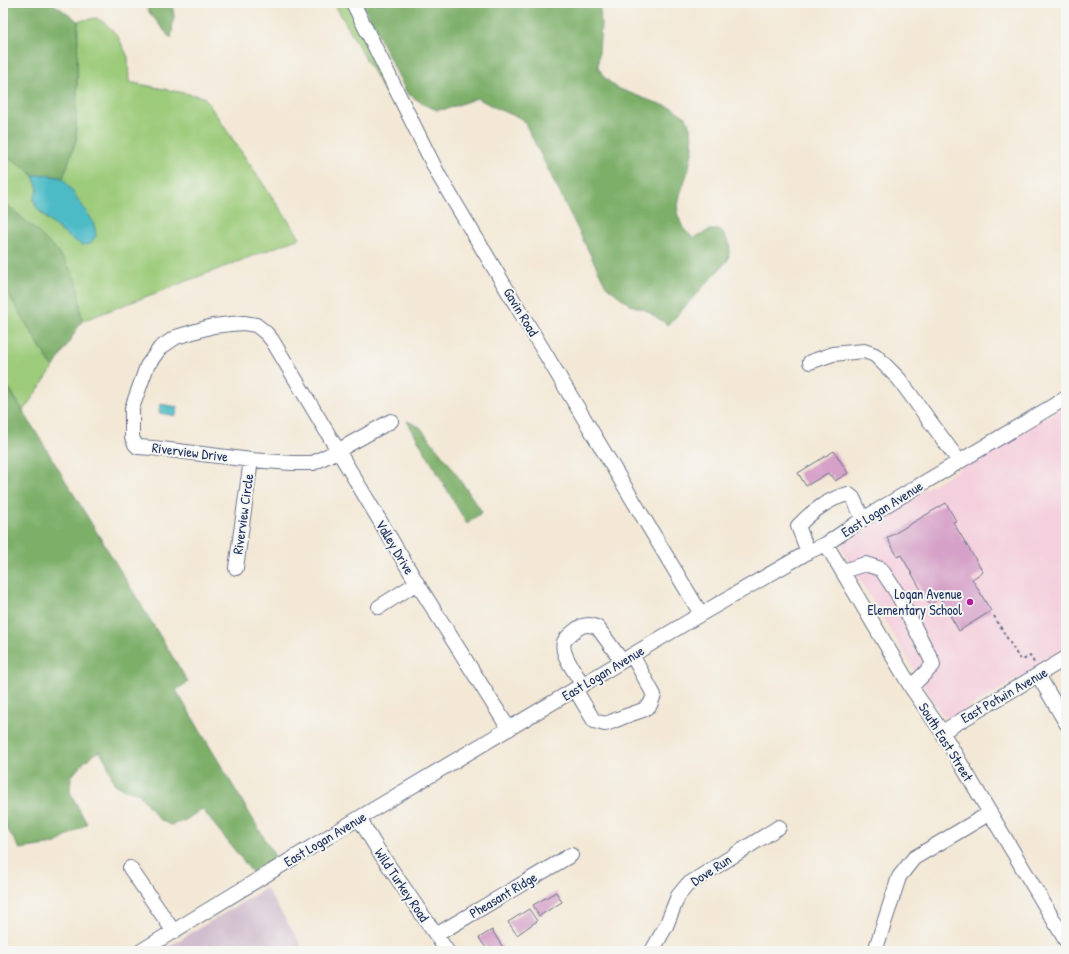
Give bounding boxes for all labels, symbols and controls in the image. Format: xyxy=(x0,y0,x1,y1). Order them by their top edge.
street label: Gavin Road xyxy=(500,284,544,340)
street label: Riverview Drive xyxy=(151,437,230,466)
street label: Riverview Circle xyxy=(227,472,258,555)
street label: East Logan Avenue xyxy=(837,476,927,542)
street label: Valley Drive xyxy=(371,516,419,578)
place label: Logan Avenue Elementary School xyxy=(868,584,962,620)
marker: Logan Avenue Elementary School xyxy=(965,597,975,607)
street label: East Logan Avenue xyxy=(558,640,648,705)
street label: East Potwin Avenue xyxy=(957,662,1051,727)
street label: South East Street xyxy=(915,699,978,785)
street label: East Logan Avenue xyxy=(280,806,370,871)
street label: Wild Turkey Road xyxy=(370,844,434,926)
street label: Dove Run xyxy=(687,849,735,890)
street label: Pheasant Ridge xyxy=(465,867,541,923)

